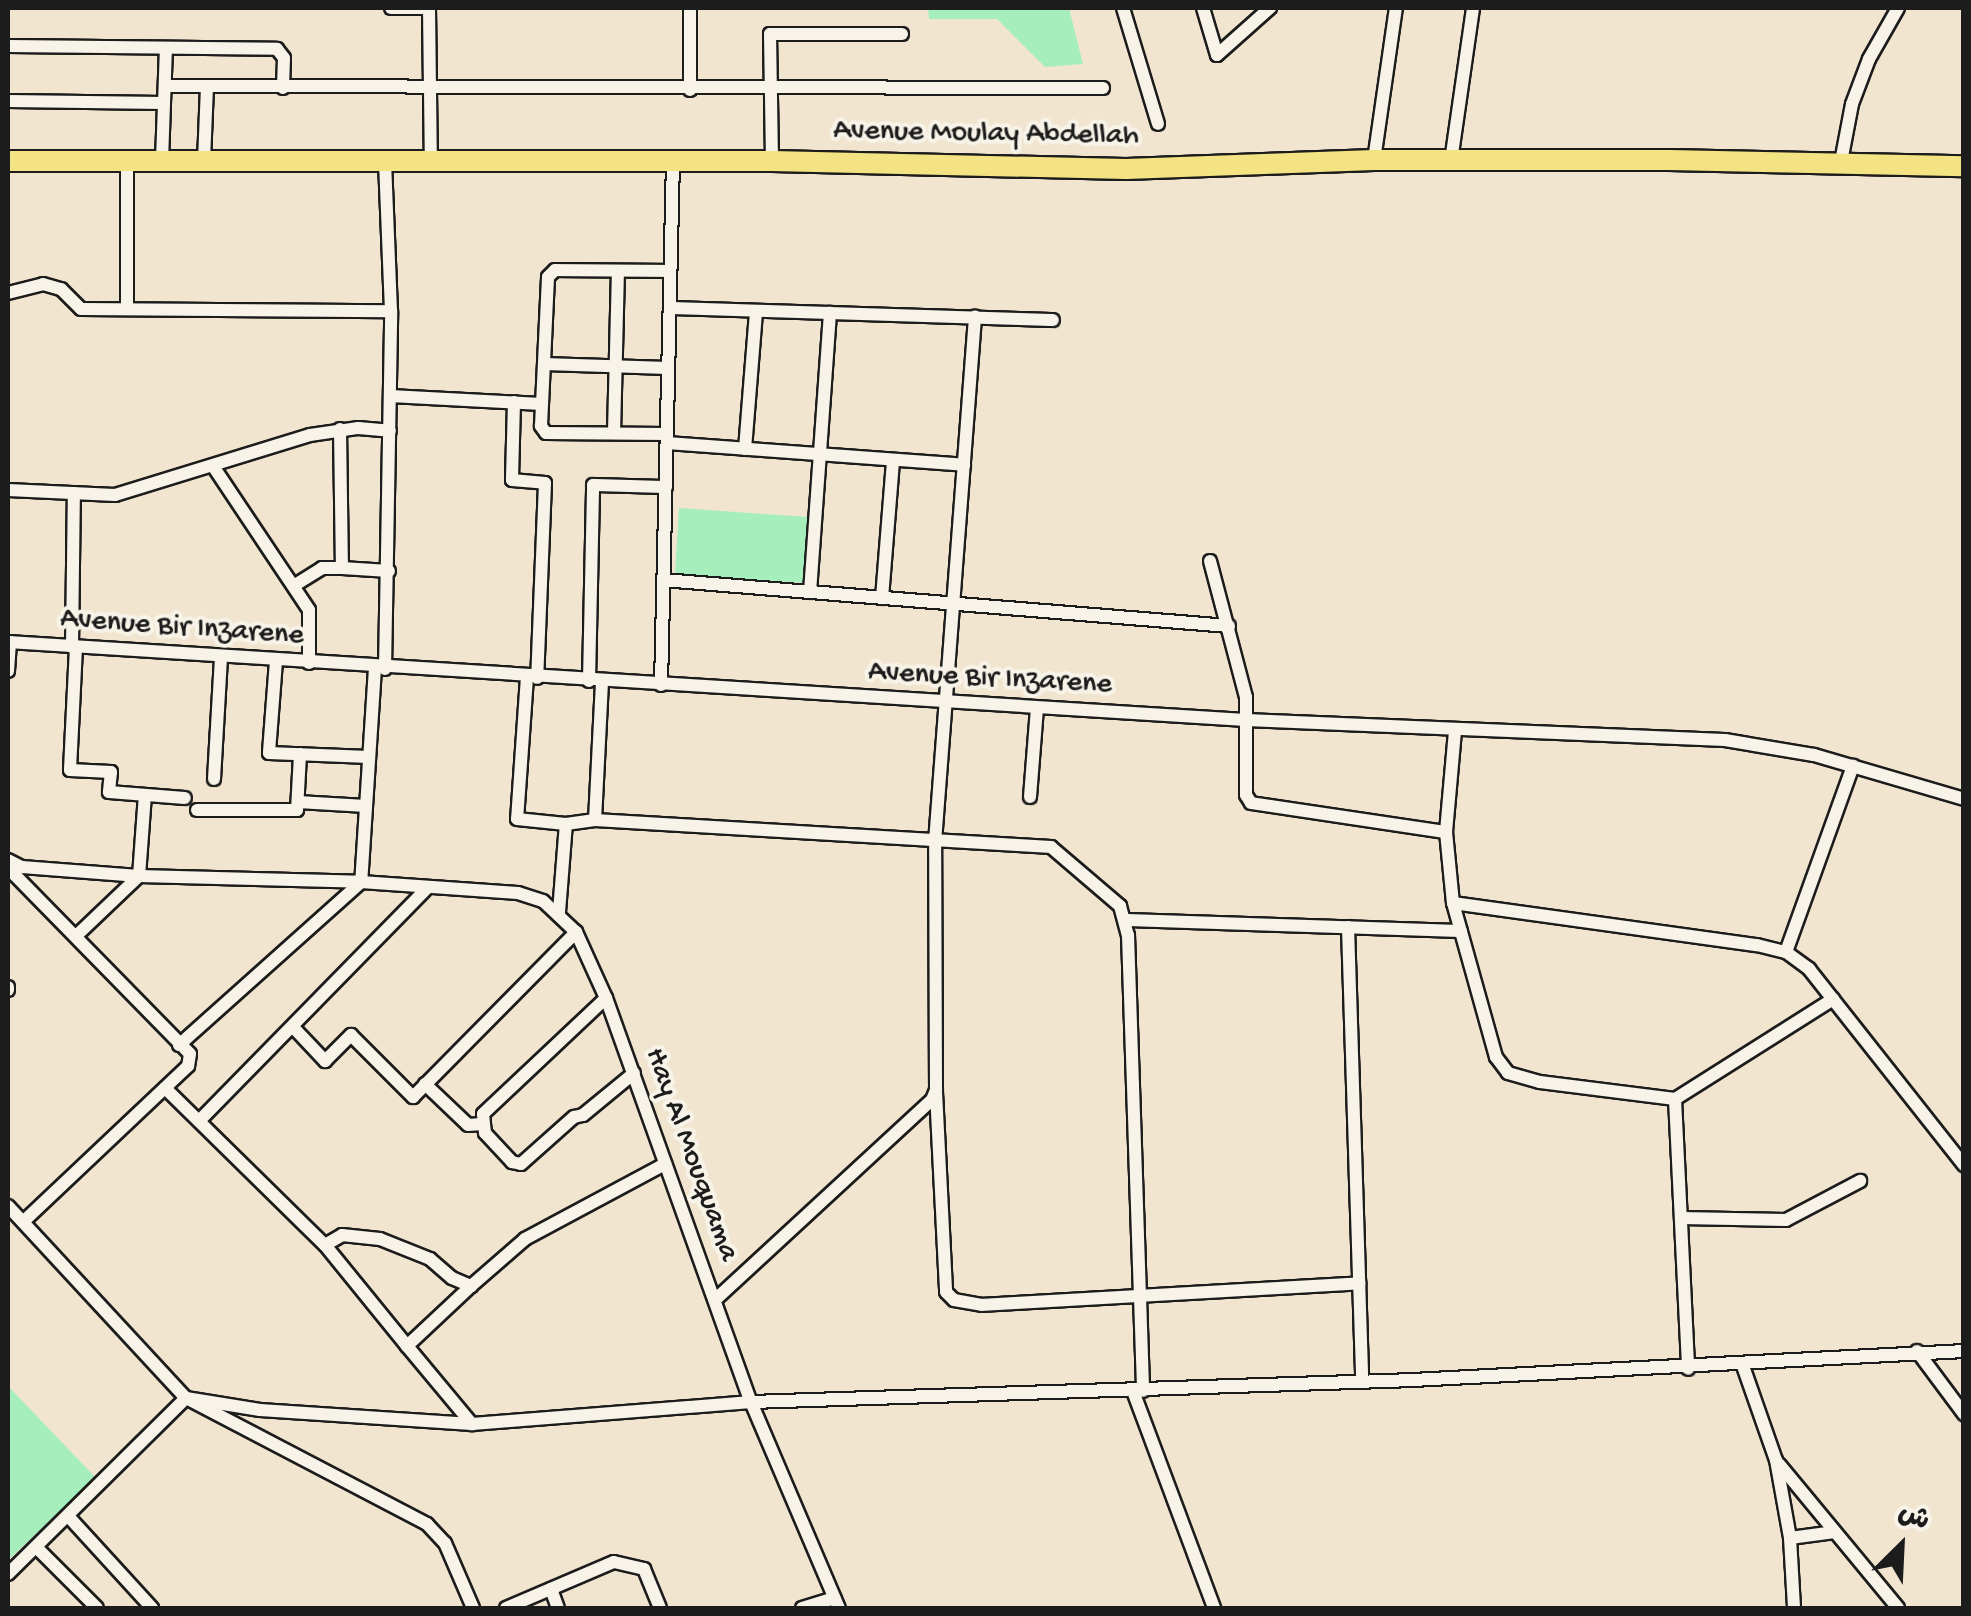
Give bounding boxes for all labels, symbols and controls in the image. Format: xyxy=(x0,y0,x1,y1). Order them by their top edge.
street label: Avenue Moulay Abdellah xyxy=(833,114,1139,156)
street label: Avenue Bir Inzarene xyxy=(59,603,305,655)
street label: Avenue Bir Inzarene xyxy=(867,656,1113,704)
street label: Hay Al Mouquama xyxy=(635,1044,745,1266)
north arrow xyxy=(1851,1496,1951,1596)
text: ش xyxy=(1893,1497,1934,1539)

